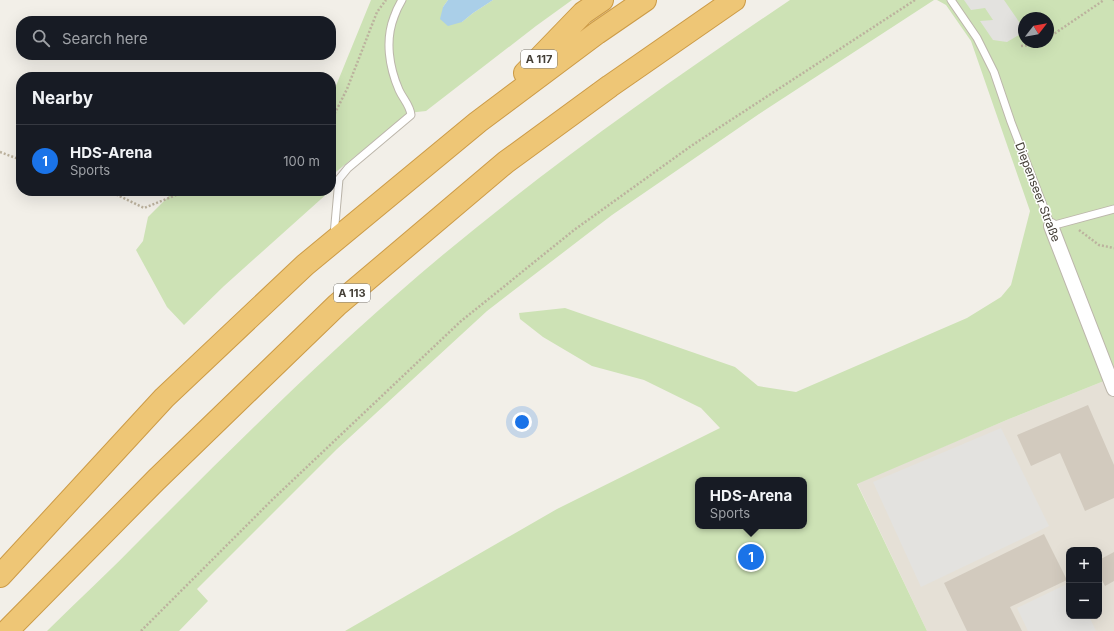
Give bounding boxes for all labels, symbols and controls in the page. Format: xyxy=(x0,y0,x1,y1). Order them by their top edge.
north arrow xyxy=(1018,12,1054,48)
search box xyxy=(16,16,336,60)
icon: search xyxy=(30,27,52,49)
text: Search here xyxy=(62,29,148,48)
road number: A 117 xyxy=(521,50,557,68)
text: Nearby xyxy=(32,88,93,108)
street label: Diepenseer Straße xyxy=(1012,140,1064,244)
text: HDS-Arena xyxy=(70,143,152,162)
text: 1 xyxy=(42,153,48,169)
text: 100 m xyxy=(283,153,320,169)
text: Sports xyxy=(70,162,110,178)
road number: A 113 xyxy=(334,284,370,302)
your location xyxy=(512,412,532,432)
popup xyxy=(695,477,807,529)
text: HDS-Arena xyxy=(710,486,792,505)
text: Sports xyxy=(710,505,750,521)
pin: 1 xyxy=(738,542,764,572)
map controls xyxy=(1066,547,1102,619)
button: + xyxy=(1066,547,1102,583)
button: − xyxy=(1066,583,1102,619)

